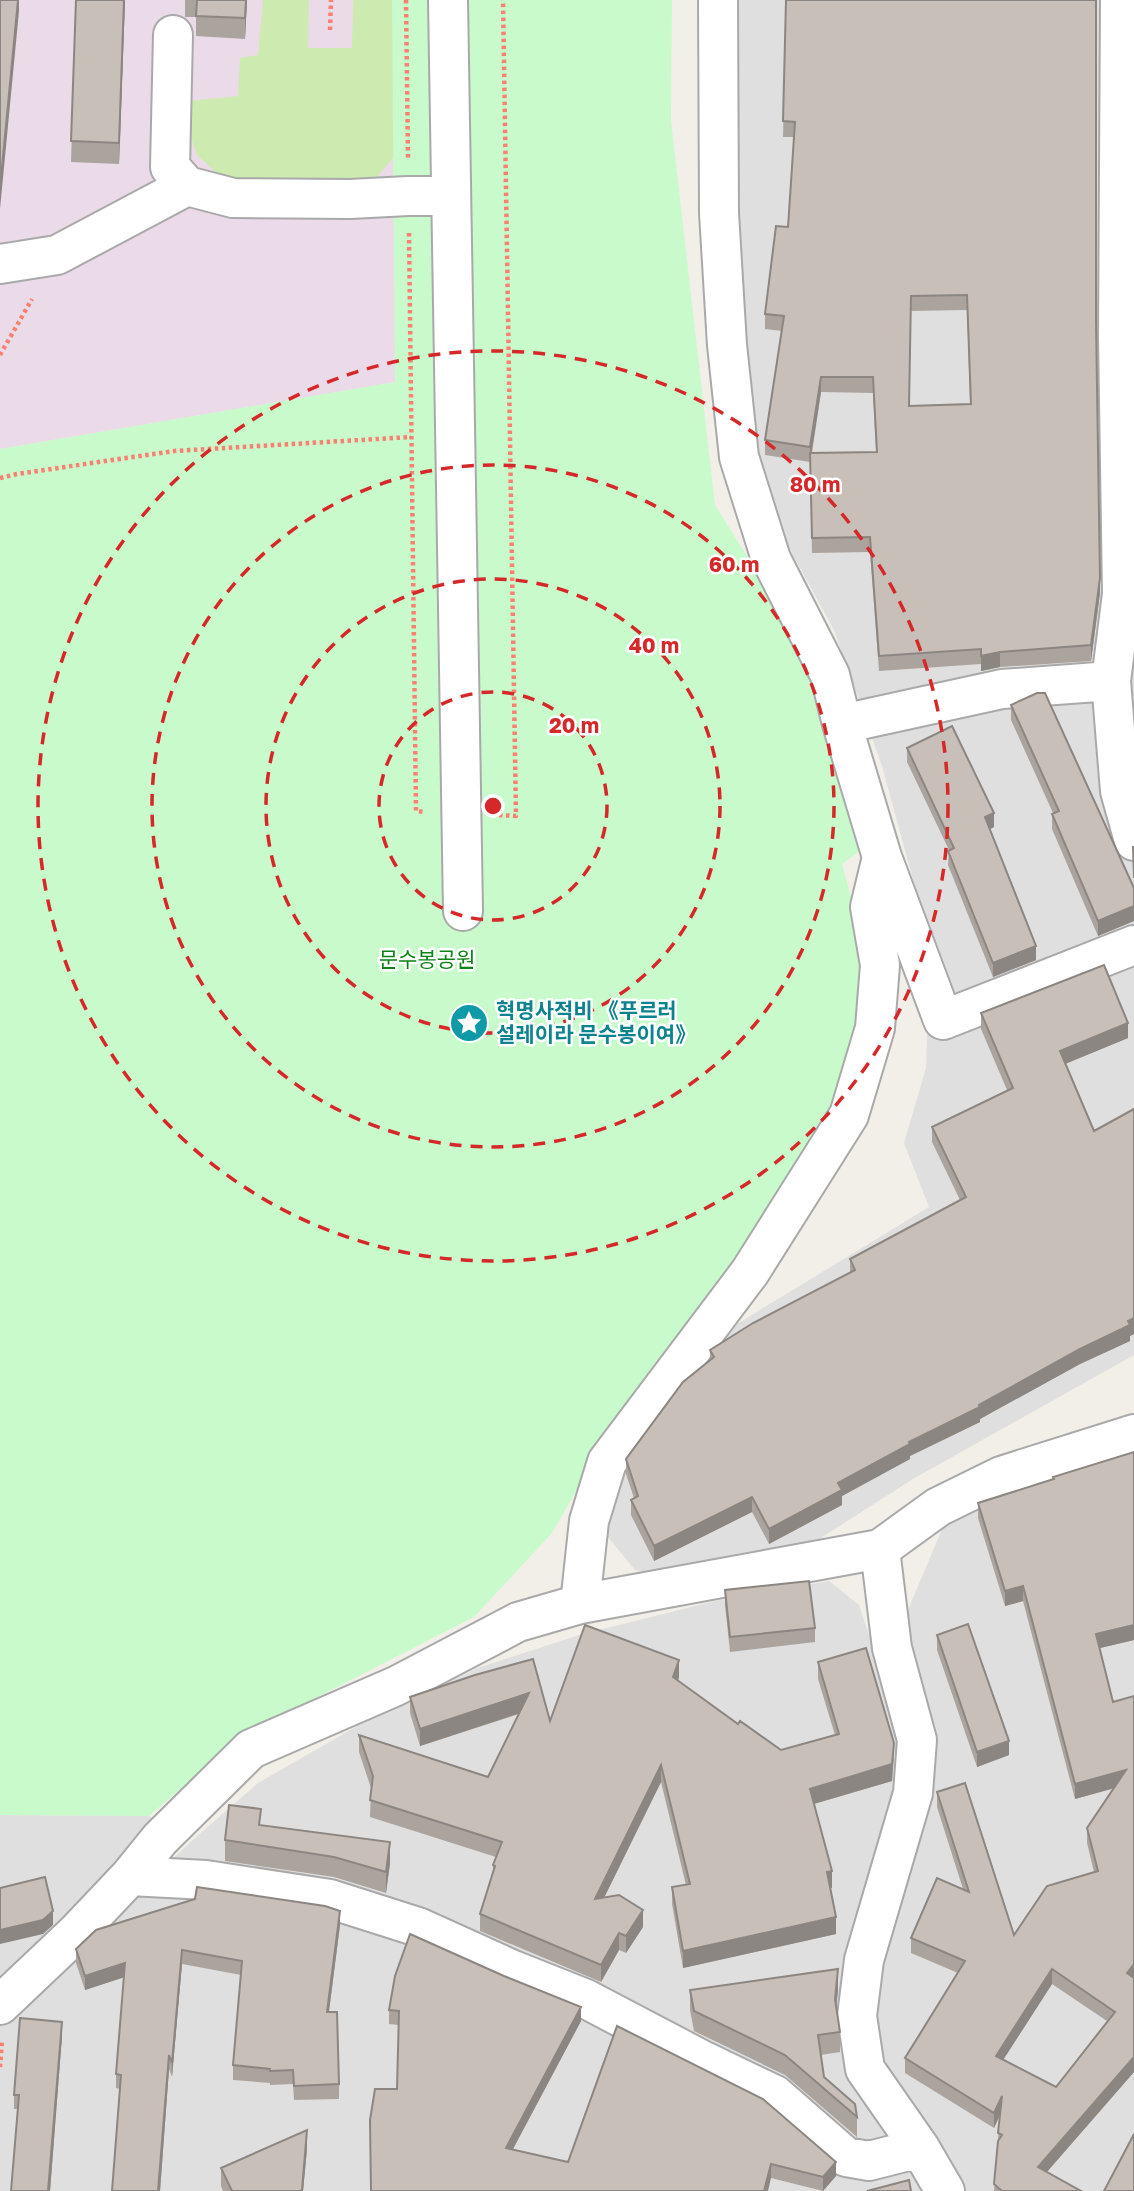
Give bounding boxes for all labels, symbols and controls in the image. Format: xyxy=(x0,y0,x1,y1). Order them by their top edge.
text: 80 m xyxy=(790,471,840,497)
text: 60 m xyxy=(709,551,759,577)
text: 40 m xyxy=(629,632,679,658)
text: 20 m xyxy=(549,712,599,738)
centre of rings xyxy=(481,794,505,818)
park label: 문수봉공원 xyxy=(379,946,475,972)
place label: 혁명사적비 《푸르러 설레이라 문수봉이여》 xyxy=(496,997,696,1047)
place icon: 혁명사적비 《푸르러 설레이라 문수봉이여》 xyxy=(448,1002,490,1044)

